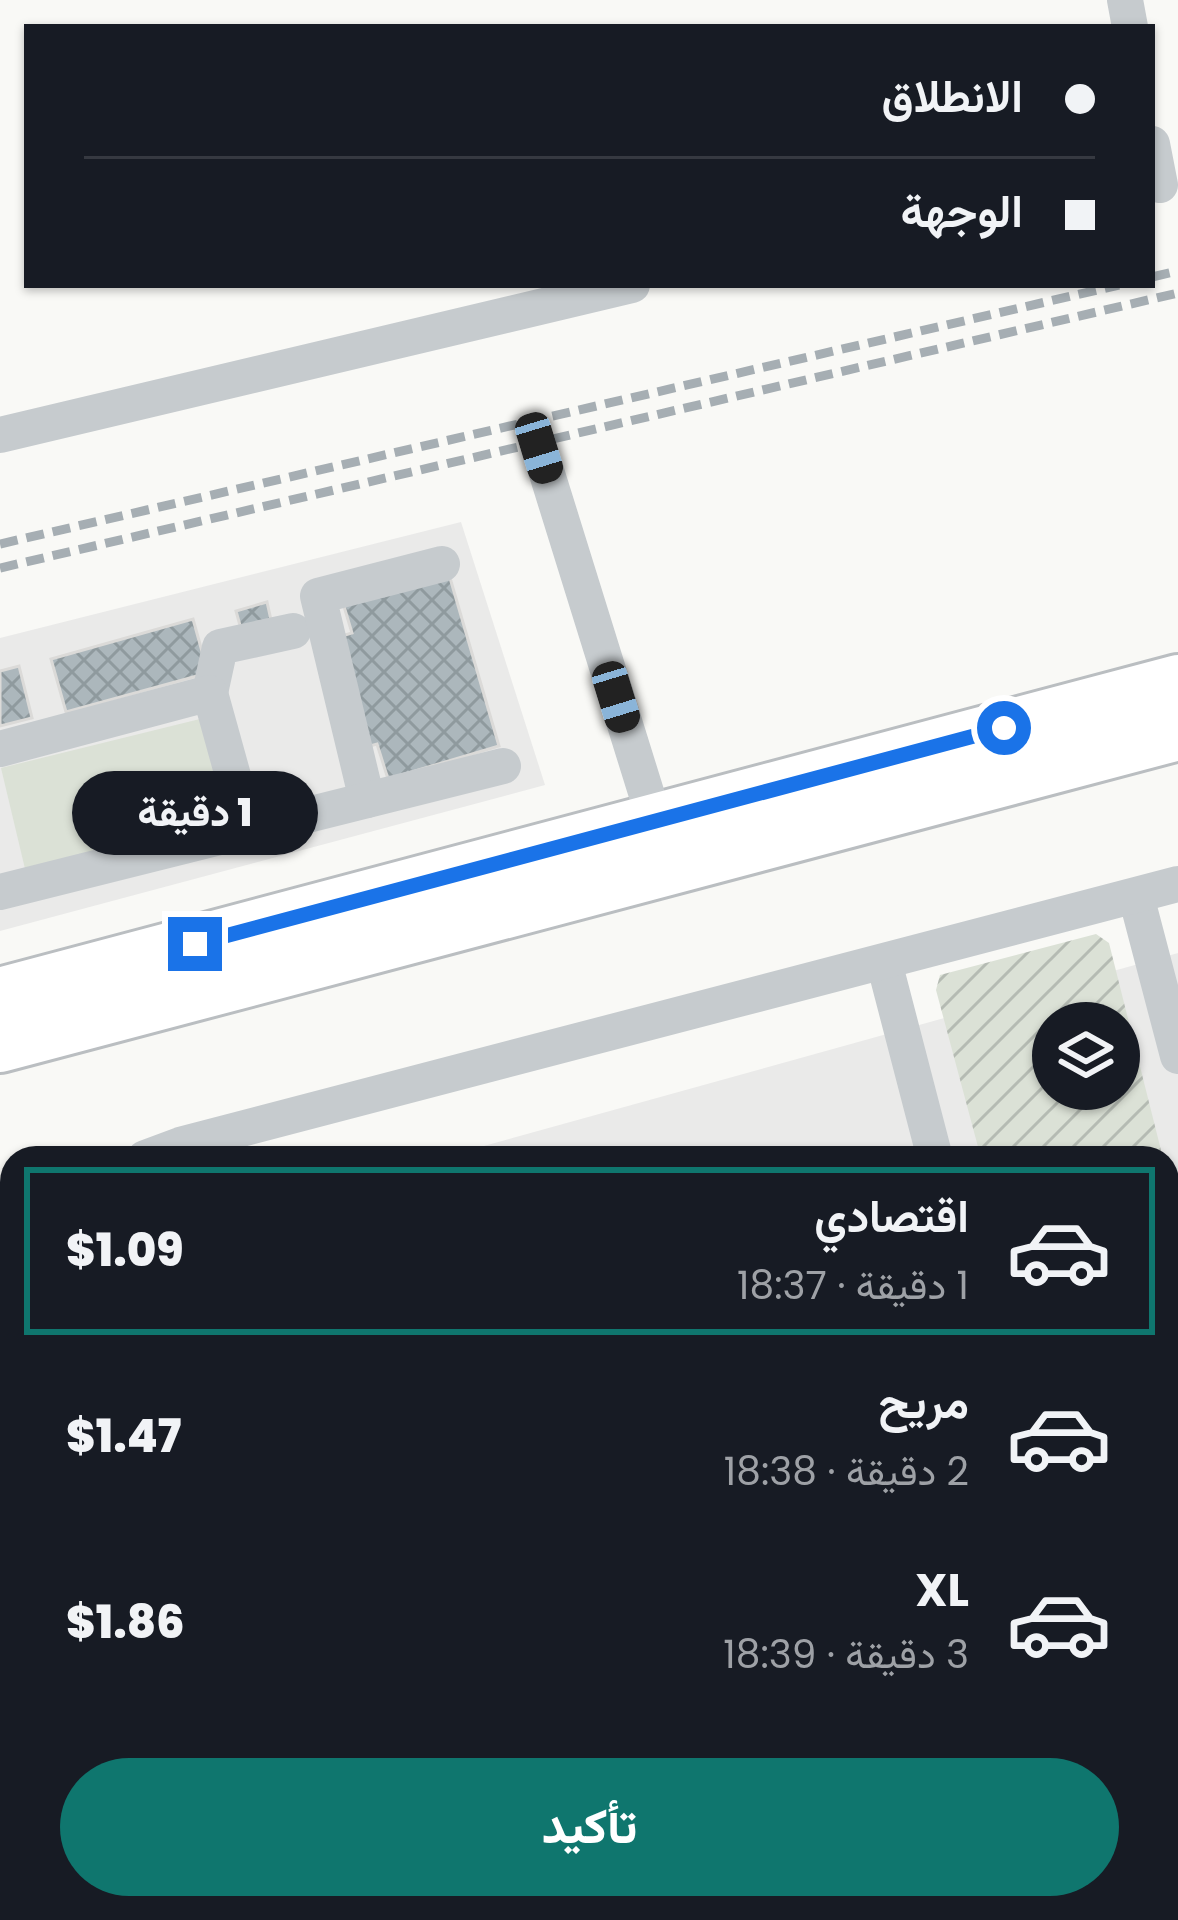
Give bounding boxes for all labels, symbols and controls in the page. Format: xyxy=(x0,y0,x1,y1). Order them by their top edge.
text: الانطلاق xyxy=(882,65,1023,128)
text: الوجهة xyxy=(901,180,1023,243)
car xyxy=(511,408,567,488)
car xyxy=(588,657,644,737)
route start xyxy=(977,701,1031,755)
callout: 1 دقيقة xyxy=(72,770,318,854)
text: 1 دقيقة xyxy=(138,785,252,840)
route end xyxy=(168,917,222,971)
map controls xyxy=(1032,1002,1140,1110)
button: layers xyxy=(1032,1002,1140,1110)
text: اقتصادي xyxy=(814,1185,969,1248)
icon: car xyxy=(1005,1197,1113,1305)
text: $1.09 xyxy=(66,1219,184,1282)
text: 1 دقيقة · 18:37 xyxy=(737,1258,969,1313)
text: مريح xyxy=(878,1371,969,1434)
icon: car xyxy=(1005,1383,1113,1491)
text: $1.47 xyxy=(66,1405,181,1468)
text: 2 دقيقة · 18:38 xyxy=(724,1444,969,1499)
text: XL xyxy=(915,1559,969,1622)
icon: car xyxy=(1005,1569,1113,1677)
text: $1.86 xyxy=(66,1591,185,1654)
text: 3 دقيقة · 18:39 xyxy=(723,1627,969,1682)
button: تأكيد xyxy=(60,1758,1119,1896)

